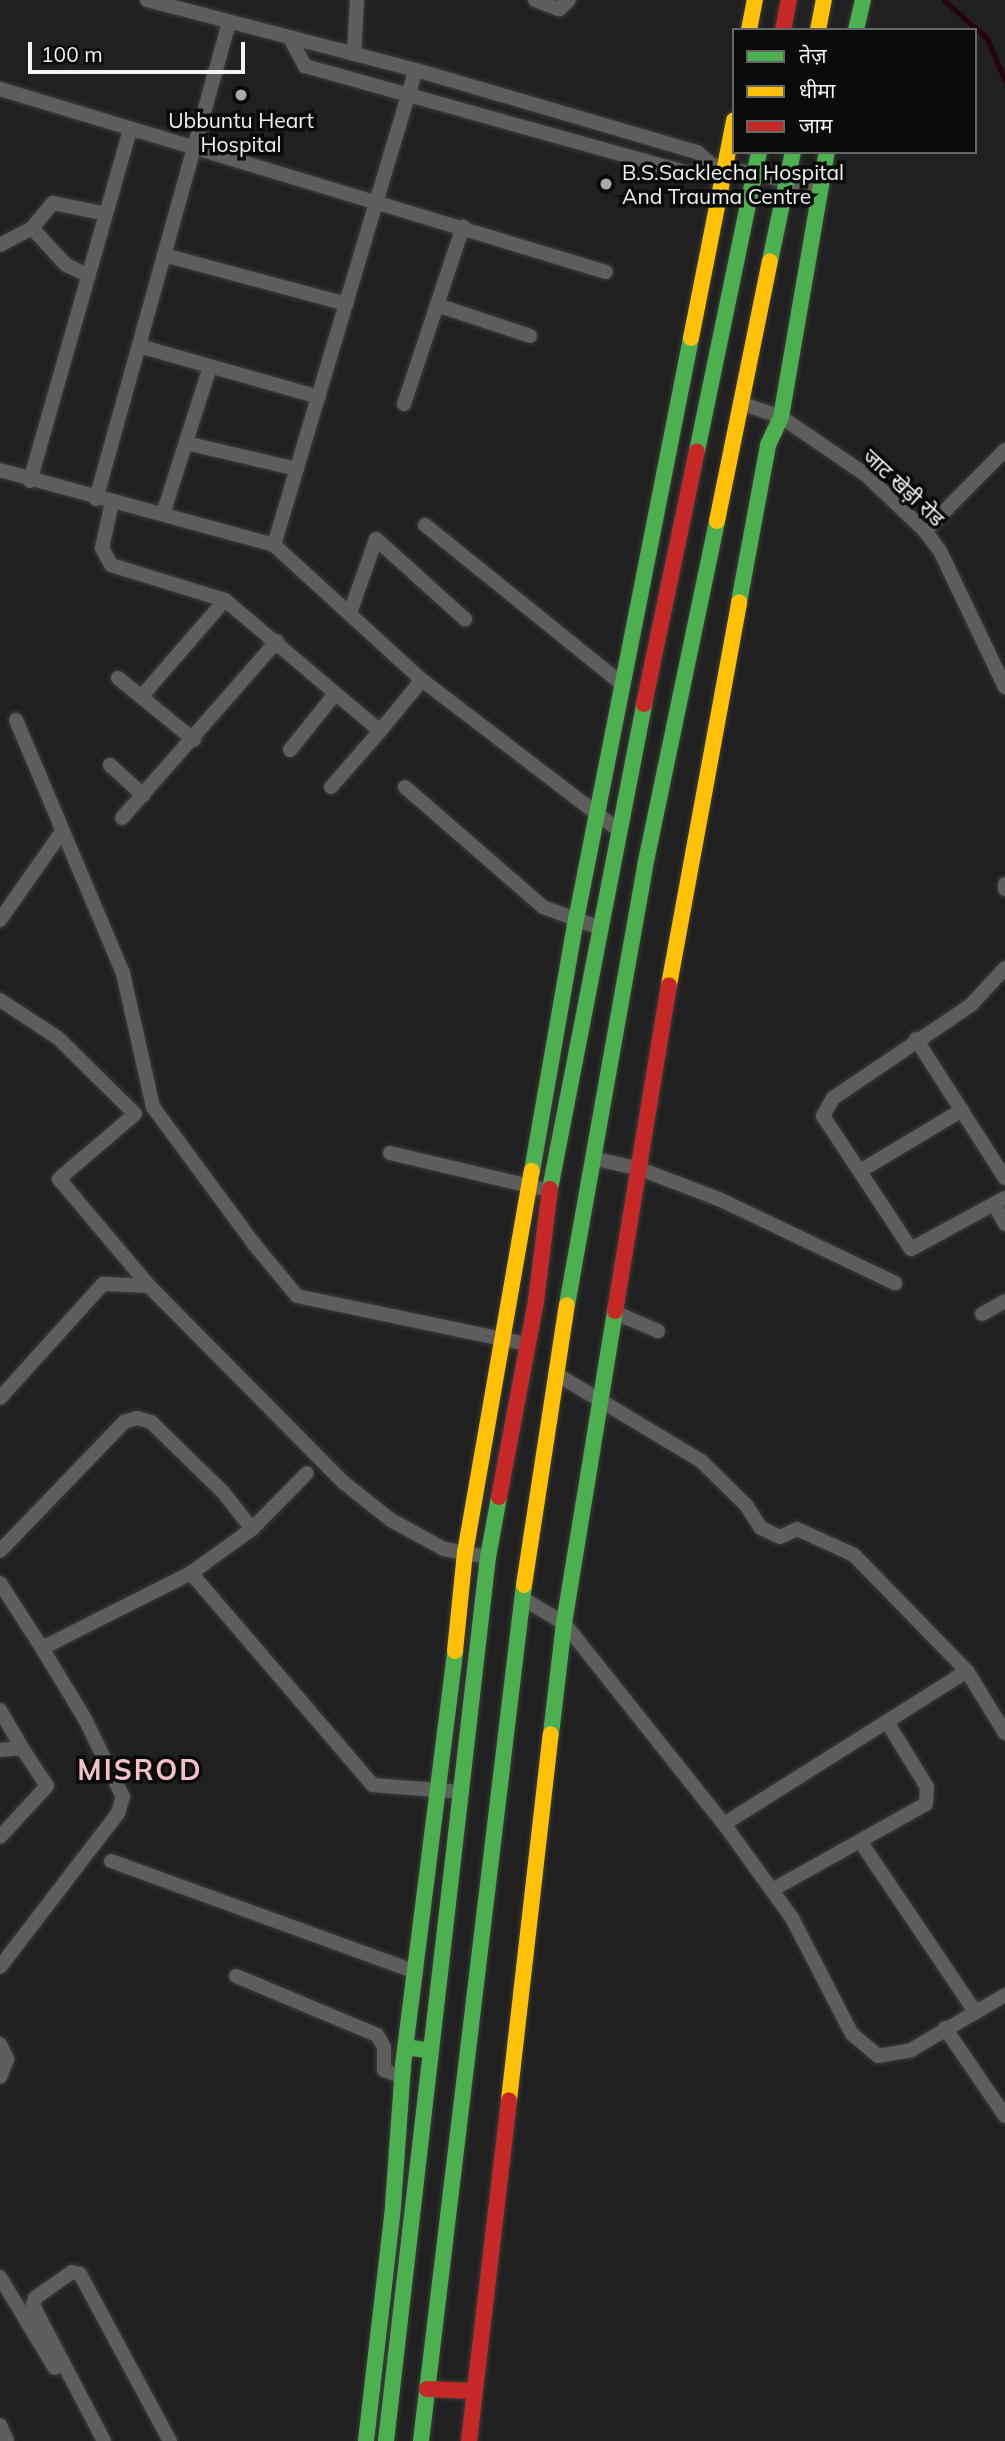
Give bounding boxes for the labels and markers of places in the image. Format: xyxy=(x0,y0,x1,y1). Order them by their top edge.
marker: Ubbuntu Heart Hospital xyxy=(231,85,251,105)
place label: Ubbuntu Heart Hospital xyxy=(168,107,314,157)
place label: B.S.Sacklecha Hospital And Trauma Centre xyxy=(622,159,844,209)
marker: B.S.Sacklecha Hospital And Trauma Centre xyxy=(596,174,616,194)

